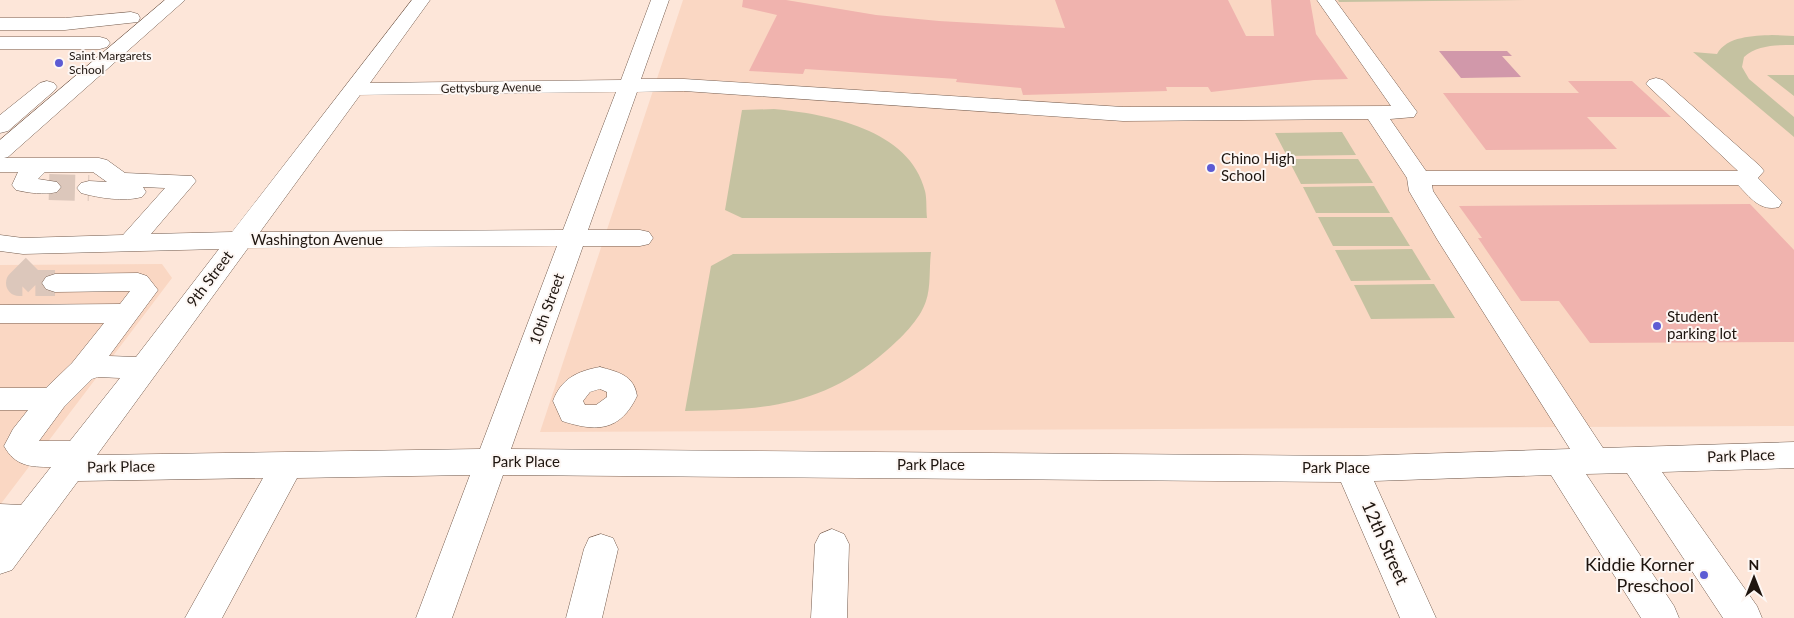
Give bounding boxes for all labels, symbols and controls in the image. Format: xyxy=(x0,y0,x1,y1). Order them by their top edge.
place label: Saint Margarets School xyxy=(69,48,152,77)
marker: Saint Margarets School xyxy=(53,57,65,69)
street label: Gettysburg Avenue xyxy=(440,79,541,96)
place label: Chino High School xyxy=(1221,149,1295,184)
marker: Chino High School xyxy=(1205,162,1217,174)
street label: Washington Avenue xyxy=(251,230,383,248)
street label: 9th Street xyxy=(182,246,237,310)
street label: 10th Street xyxy=(525,270,567,347)
place label: Student parking lot xyxy=(1667,307,1737,342)
marker: Student parking lot xyxy=(1651,320,1663,332)
street label: Park Place xyxy=(1707,445,1775,465)
street label: Park Place xyxy=(492,452,560,470)
street label: Park Place xyxy=(897,455,965,473)
street label: Park Place xyxy=(87,456,155,476)
street label: Park Place xyxy=(1302,458,1370,476)
street label: 12th Street xyxy=(1358,497,1414,588)
place label: Kiddie Korner Preschool xyxy=(1585,553,1694,596)
north arrow xyxy=(1729,553,1779,603)
text: N xyxy=(1749,556,1759,573)
marker: Kiddie Korner Preschool xyxy=(1698,569,1710,581)

